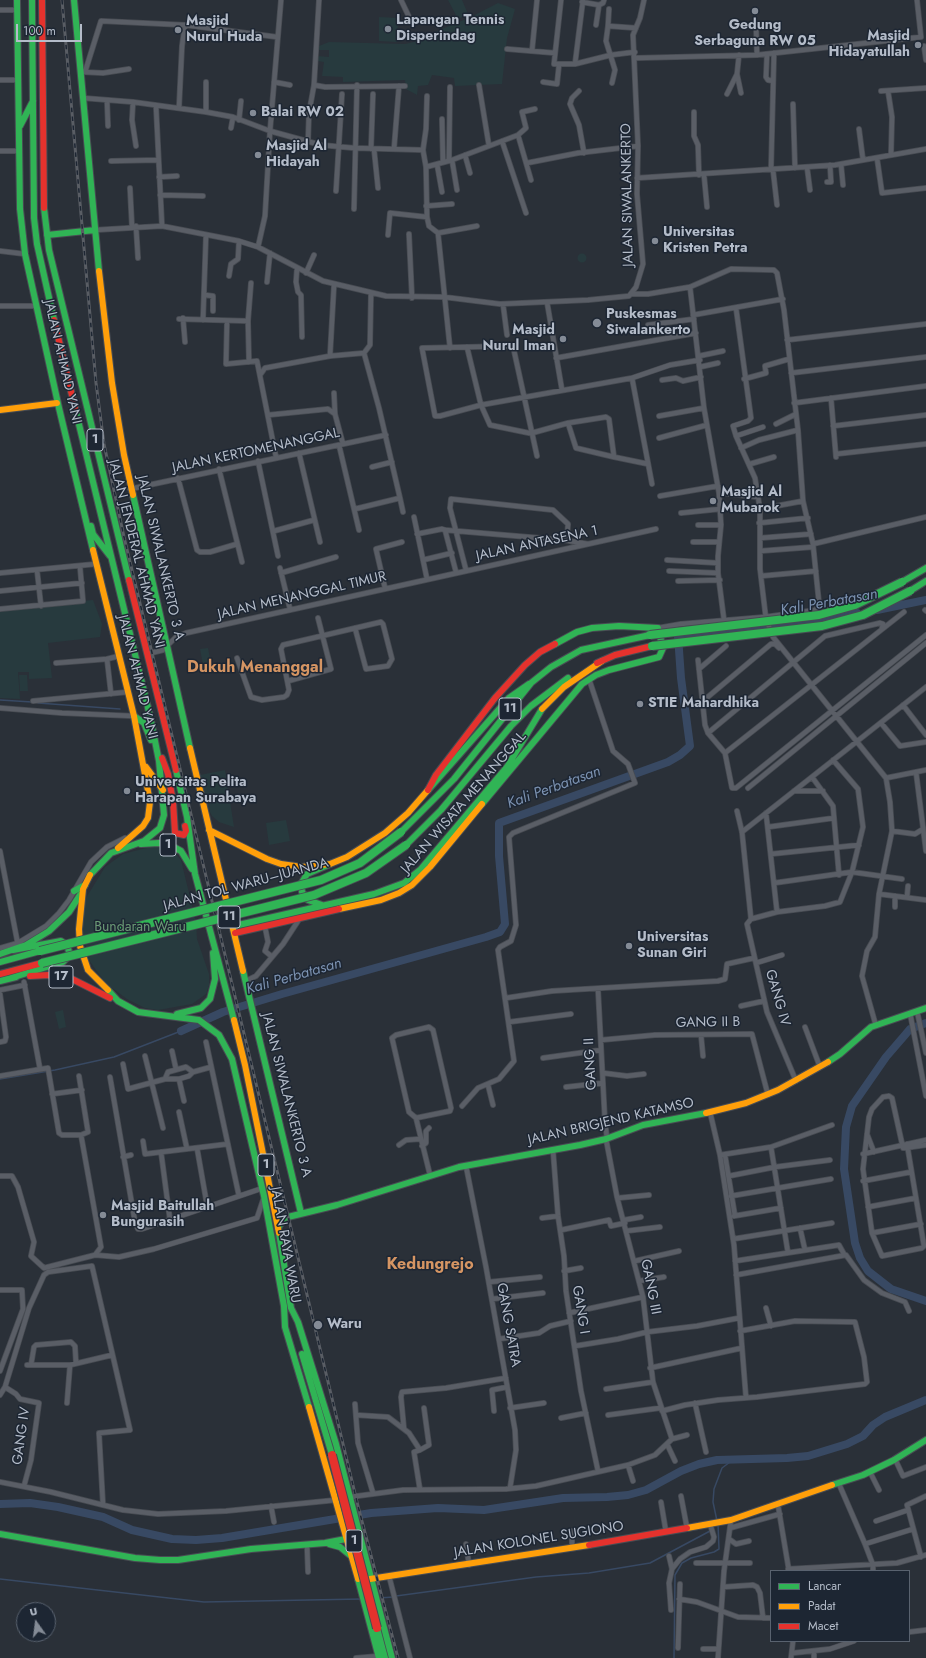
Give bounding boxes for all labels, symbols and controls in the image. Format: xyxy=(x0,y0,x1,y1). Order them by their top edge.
marker: Gedung Serbaguna RW 05 xyxy=(750,6,760,16)
place label: Lapangan Tennis Disperindag xyxy=(396,13,504,46)
place label: Masjid Nurul Huda xyxy=(186,14,262,46)
scale bar xyxy=(18,16,84,42)
place label: Gedung Serbaguna RW 05 xyxy=(694,18,816,50)
text: 100 m xyxy=(23,22,56,40)
marker: Lapangan Tennis Disperindag xyxy=(383,24,393,34)
marker: Masjid Nurul Huda xyxy=(173,25,183,35)
place label: Masjid Hidayatullah xyxy=(829,29,910,62)
marker: Masjid Hidayatullah xyxy=(913,40,923,50)
place label: Balai RW 02 xyxy=(261,105,344,121)
marker: Balai RW 02 xyxy=(248,108,258,118)
street label: JALAN SIWALANKERTO xyxy=(618,123,638,267)
place label: Masjid Al Hidayah xyxy=(266,139,327,172)
marker: Masjid Al Hidayah xyxy=(253,150,263,160)
place label: Universitas Kristen Petra xyxy=(663,225,748,258)
marker: Universitas Kristen Petra xyxy=(650,236,660,246)
street label: JALAN AHMAD YANI xyxy=(40,298,84,426)
place label: Puskesmas Siwalankerto xyxy=(606,307,691,340)
marker: Puskesmas Siwalankerto xyxy=(591,317,603,329)
place label: Masjid Nurul Iman xyxy=(482,323,555,356)
marker: Masjid Nurul Iman xyxy=(558,334,568,344)
street label: JALAN KERTOMENANGGAL xyxy=(171,425,341,477)
road number: 1 xyxy=(87,429,103,451)
street label: JALAN JENDERAL AHMAD YANI xyxy=(104,458,168,650)
street label: JALAN SIWALANKERTO 3 A xyxy=(133,474,187,642)
place label: Masjid Al Mubarok xyxy=(721,485,782,518)
marker: Masjid Al Mubarok xyxy=(708,496,718,506)
street label: JALAN ANTASENA 1 xyxy=(475,523,599,565)
street label: JALAN MENANGGAL TIMUR xyxy=(216,568,388,624)
water label: Kali Perbatasan xyxy=(779,586,879,620)
street label: JALAN AHMAD YANI xyxy=(113,613,161,741)
district label: Dukuh Menanggal xyxy=(187,658,323,678)
place label: STIE Mahardhika xyxy=(648,696,759,712)
road number: 11 xyxy=(499,698,521,720)
marker: STIE Mahardhika xyxy=(635,699,645,709)
street label: JALAN WISATA MENANGGAL xyxy=(398,729,530,877)
water label: Kali Perbatasan xyxy=(505,763,603,813)
place label: Universitas Pelita Harapan Surabaya xyxy=(135,775,256,808)
marker: Universitas Pelita Harapan Surabaya xyxy=(122,786,132,796)
road number: 1 xyxy=(160,834,176,856)
street label: JALAN TOL WARU–JUANDA xyxy=(162,855,330,915)
road number: 11 xyxy=(218,906,240,928)
park label: Bundaran Waru xyxy=(94,920,186,936)
place label: Universitas Sunan Giri xyxy=(637,930,708,962)
marker: Universitas Sunan Giri xyxy=(624,941,634,951)
water label: Kali Perbatasan xyxy=(244,955,344,999)
road number: 17 xyxy=(49,966,73,988)
street label: GANG IV xyxy=(761,968,793,1028)
street label: JALAN SIWALANKERTO 3 A xyxy=(257,1011,315,1179)
street label: GANG II B xyxy=(676,1014,740,1032)
street label: GANG II xyxy=(581,1037,601,1091)
street label: JALAN BRIGJEND KATAMSO xyxy=(526,1095,696,1149)
road number: 1 xyxy=(258,1154,274,1176)
street label: JALAN RAYA WARU xyxy=(266,1185,304,1305)
place label: Masjid Baitullah Bungurasih xyxy=(111,1199,214,1232)
marker: Masjid Baitullah Bungurasih xyxy=(98,1210,108,1220)
district label: Kedungrejo xyxy=(386,1255,474,1275)
street label: GANG III xyxy=(636,1258,664,1316)
street label: GANG SATRA xyxy=(492,1282,524,1368)
street label: GANG I xyxy=(568,1284,592,1336)
place label: Waru xyxy=(327,1317,362,1333)
marker: Waru xyxy=(312,1319,324,1331)
street label: GANG IV xyxy=(10,1406,34,1466)
street label: JALAN KOLONEL SUGIONO xyxy=(453,1518,625,1562)
road number: 1 xyxy=(346,1530,362,1552)
legend xyxy=(770,1570,910,1642)
text: Lancar xyxy=(808,1577,841,1595)
text: Padat xyxy=(808,1597,835,1615)
north arrow xyxy=(16,1602,56,1642)
text: U xyxy=(28,1603,39,1620)
text: Macet xyxy=(808,1617,838,1635)

